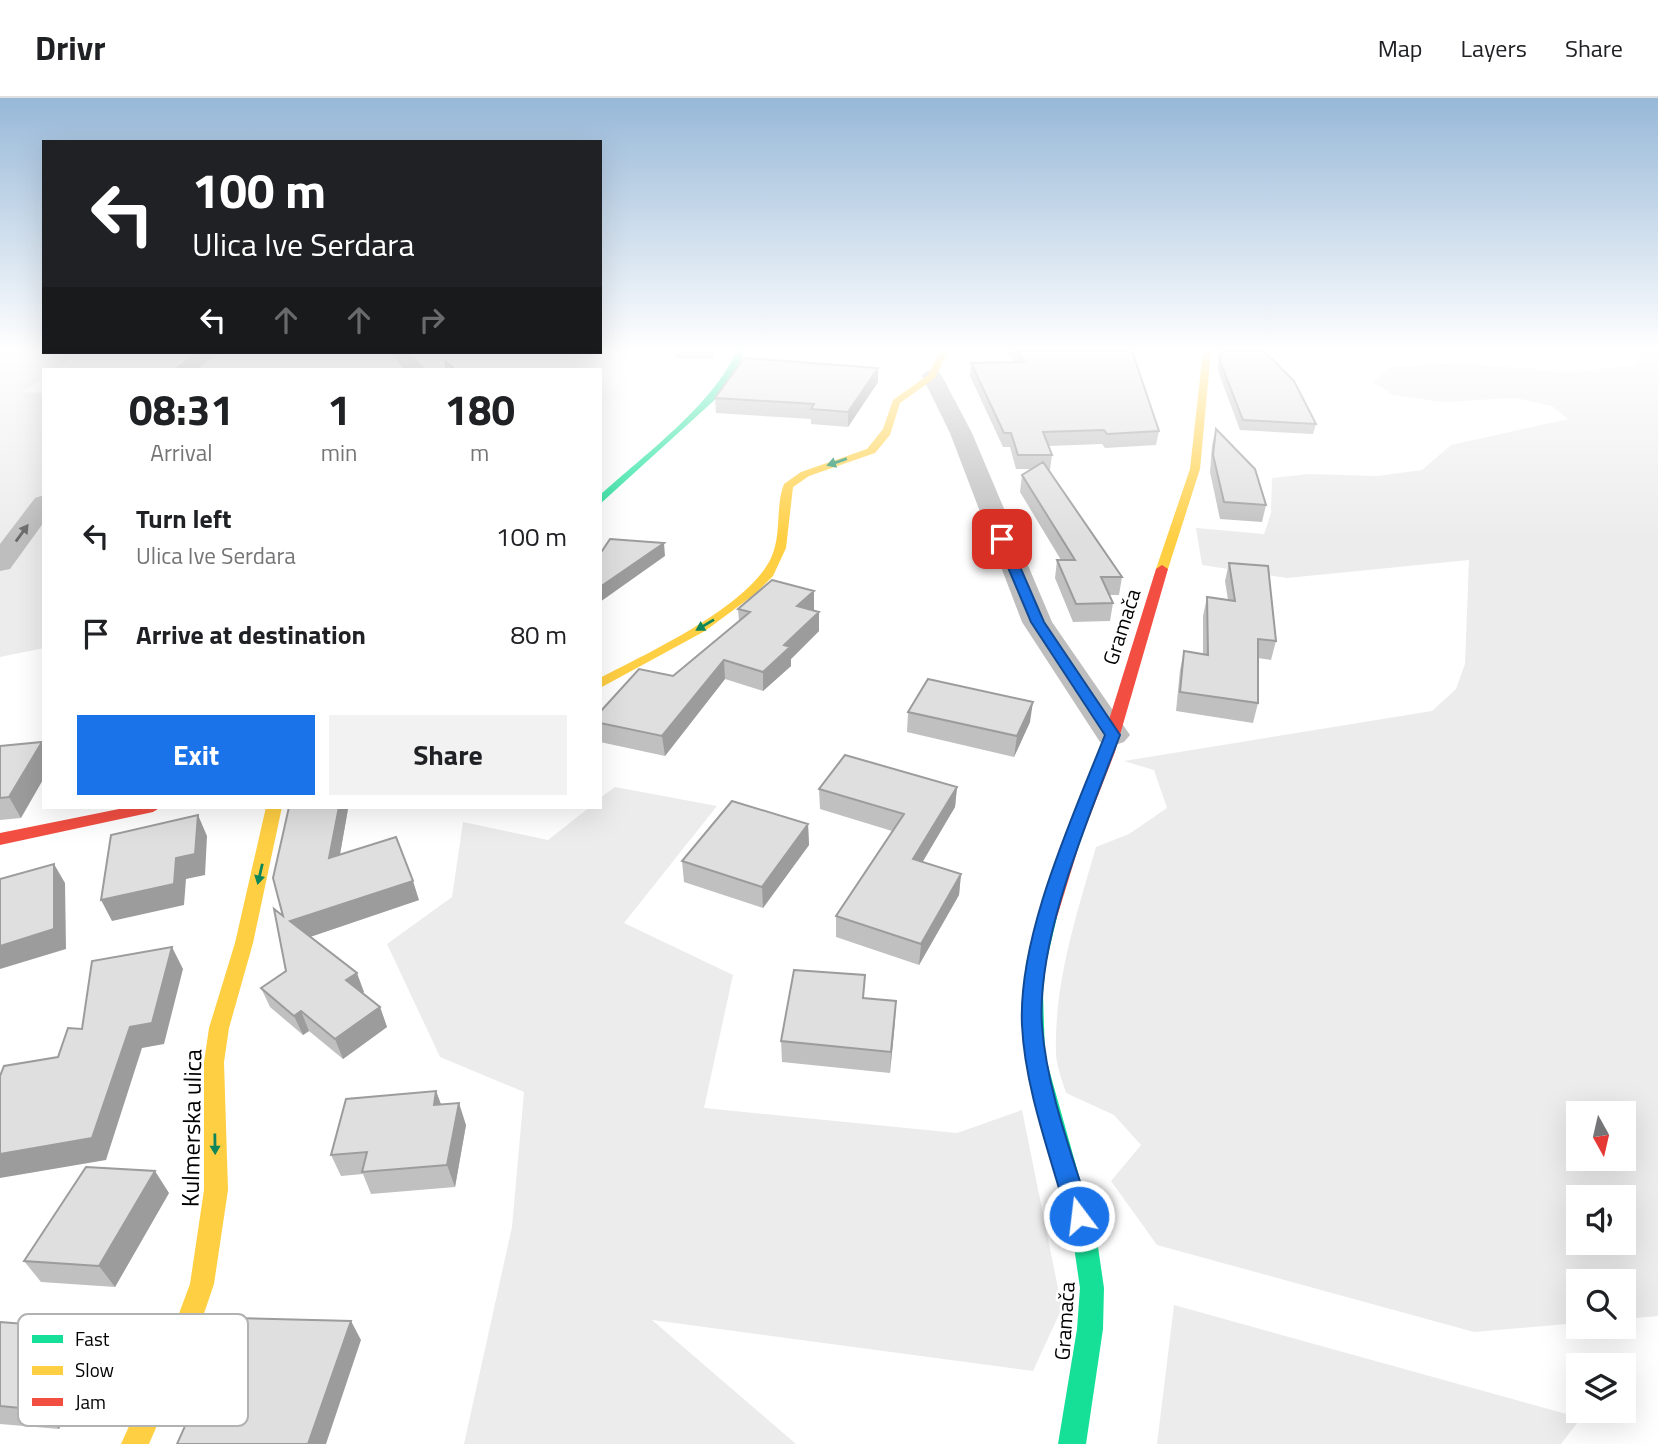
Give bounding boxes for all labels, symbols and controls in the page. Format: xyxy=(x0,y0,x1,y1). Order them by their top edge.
text: Drivr xyxy=(35,23,106,73)
text: Map xyxy=(1378,30,1423,66)
text: Layers xyxy=(1461,30,1527,66)
text: Share xyxy=(1565,30,1623,66)
text: 100 m xyxy=(192,152,326,227)
icon: left xyxy=(77,168,168,259)
text: Ulica Ive Serdara xyxy=(192,220,414,268)
icon: left xyxy=(194,301,232,339)
icon: ahead xyxy=(267,301,305,339)
icon: ahead xyxy=(340,301,378,339)
icon: right xyxy=(413,301,451,339)
text: 08:31 xyxy=(129,377,234,441)
text: 1 xyxy=(327,377,351,441)
text: 180 xyxy=(444,377,515,441)
text: Arrival xyxy=(150,435,213,470)
text: min xyxy=(321,435,357,470)
text: m xyxy=(470,435,489,470)
one-way arrow xyxy=(826,457,847,468)
text: Turn left xyxy=(136,499,231,538)
pin xyxy=(972,509,1032,569)
icon: left xyxy=(77,517,115,555)
text: 100 m xyxy=(496,517,567,556)
icon: arrive xyxy=(983,520,1021,558)
one-way arrow xyxy=(15,524,29,542)
text: Ulica Ive Serdara xyxy=(136,538,296,573)
street label: Gramača xyxy=(1094,584,1149,669)
icon: arrive xyxy=(77,615,115,653)
text: Arrive at destination xyxy=(136,615,366,654)
text: 80 m xyxy=(510,615,567,654)
one-way arrow xyxy=(696,619,715,631)
button: Exit xyxy=(77,715,315,795)
button: Share xyxy=(329,715,567,795)
one-way arrow xyxy=(255,863,266,885)
street label: Kulmerska ulica xyxy=(172,1049,210,1207)
north arrow xyxy=(1566,1101,1636,1171)
map controls xyxy=(1566,1101,1636,1423)
one-way arrow xyxy=(209,1133,221,1155)
position arrow xyxy=(1042,1179,1116,1253)
button: sound xyxy=(1566,1185,1636,1255)
button: search xyxy=(1566,1269,1636,1339)
street label: Gramača xyxy=(1045,1280,1083,1361)
legend xyxy=(18,1314,248,1426)
text: Fast xyxy=(75,1324,110,1353)
button: layers xyxy=(1566,1353,1636,1423)
text: Slow xyxy=(75,1355,114,1384)
text: Jam xyxy=(75,1387,106,1416)

